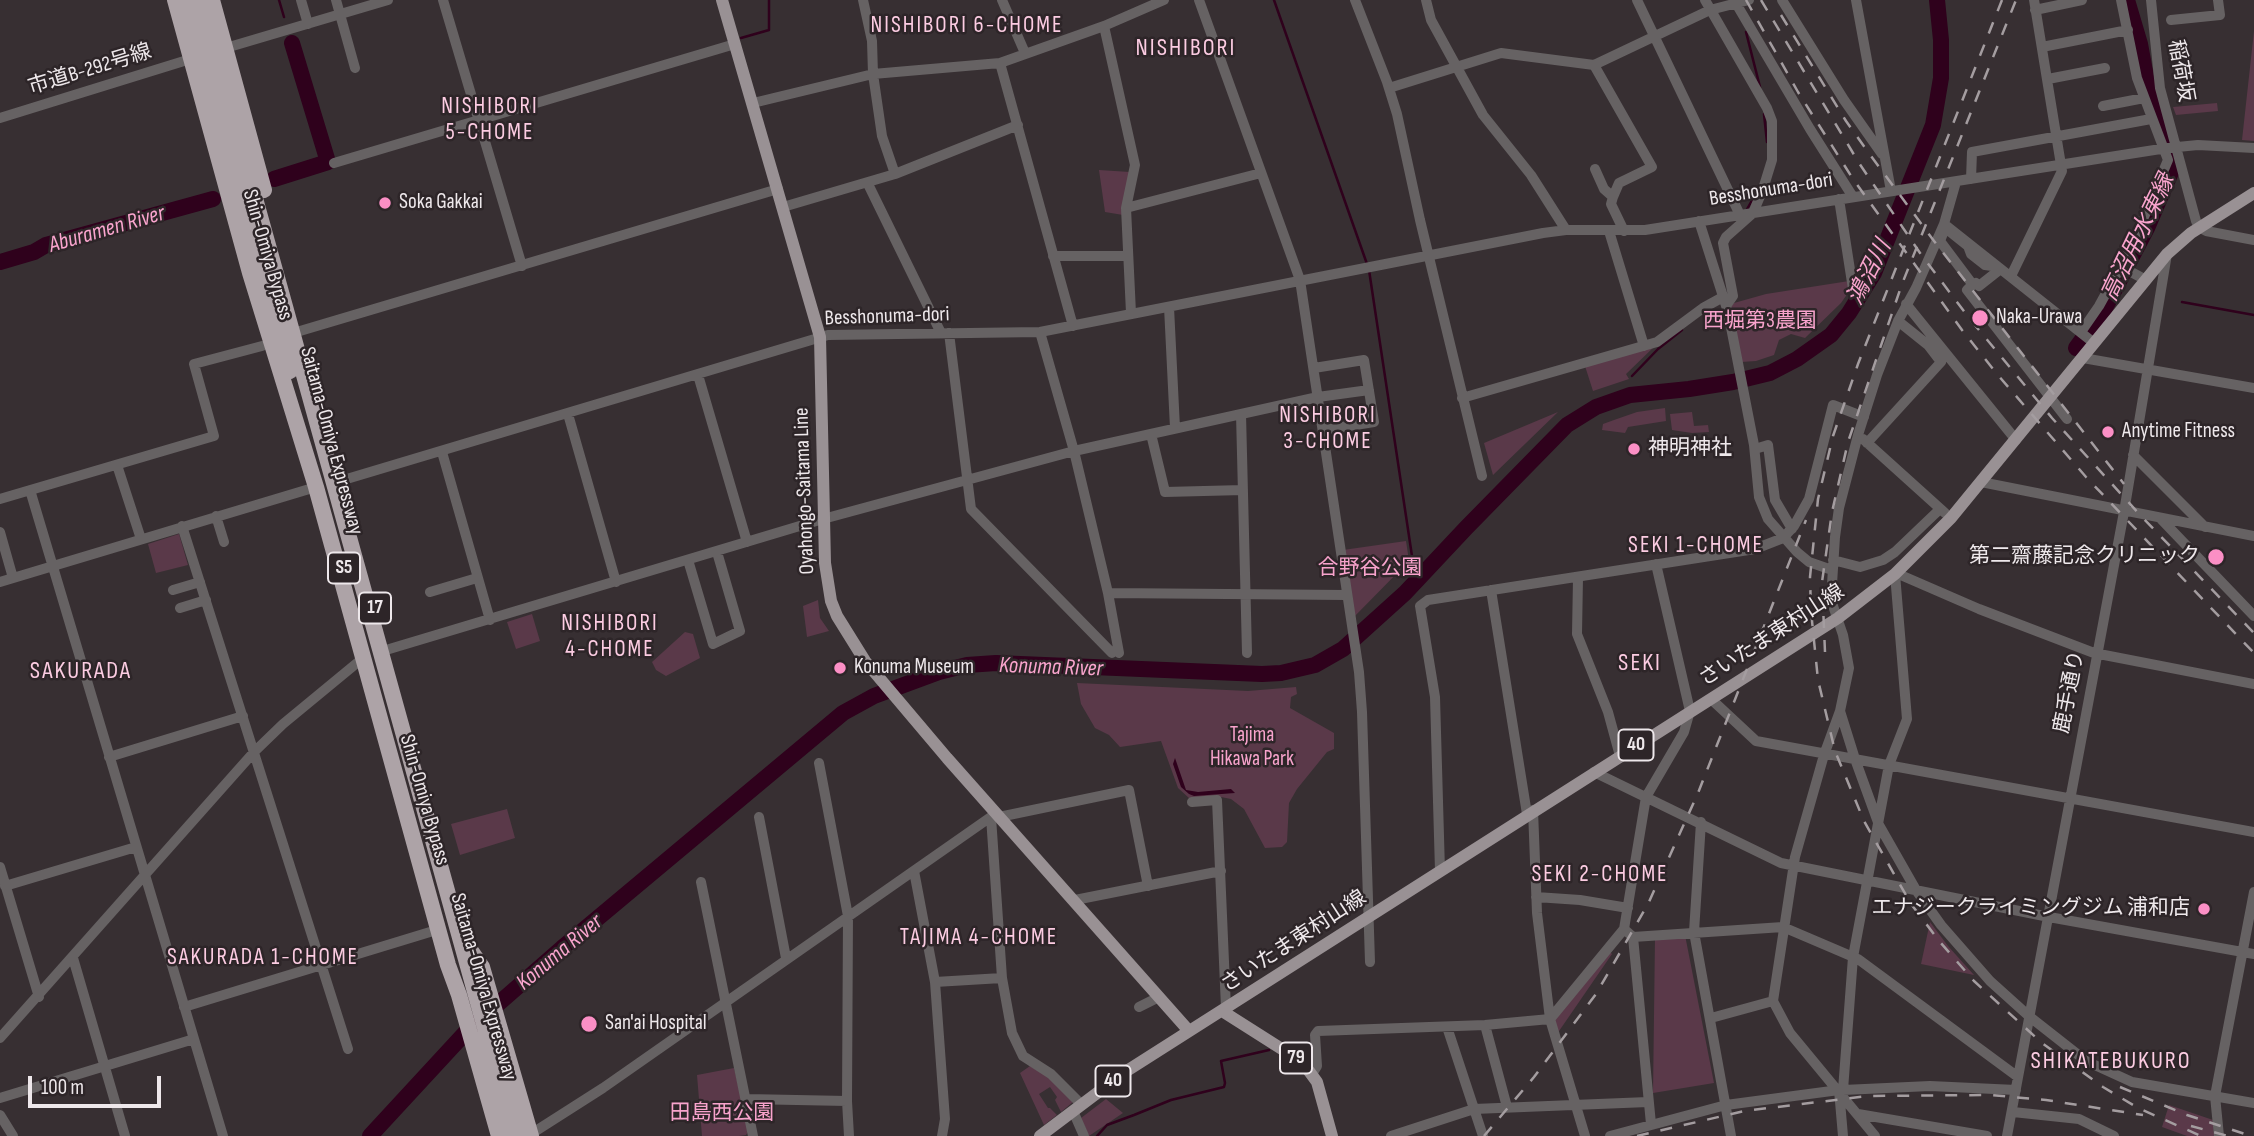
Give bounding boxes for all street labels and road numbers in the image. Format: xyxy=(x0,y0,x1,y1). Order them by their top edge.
street label: 稲荷坂 xyxy=(2162,38,2198,104)
street label: 市道B-292号線 xyxy=(25,39,155,101)
street label: Besshonuma-dori xyxy=(1707,168,1835,212)
street label: Shin-Omiya Bypass xyxy=(236,187,298,323)
street label: Besshonuma-dori xyxy=(824,302,950,332)
street label: Saitama-Omiya Expressway xyxy=(294,344,368,538)
street label: Oyahongo-Saitama Line xyxy=(789,407,821,575)
road number: S5 xyxy=(328,552,360,583)
street label: さいたま東村山線 xyxy=(1695,580,1849,692)
road number: 17 xyxy=(359,593,391,624)
street label: 鹿手通り xyxy=(2050,648,2090,736)
road number: 40 xyxy=(1618,730,1654,760)
street label: Shin-Omiya Bypass xyxy=(393,732,455,868)
street label: さいたま東村山線 xyxy=(1217,886,1371,998)
street label: Saitama-Omiya Expressway xyxy=(444,891,522,1083)
road number: 79 xyxy=(1280,1042,1312,1074)
road number: 40 xyxy=(1096,1065,1130,1096)

